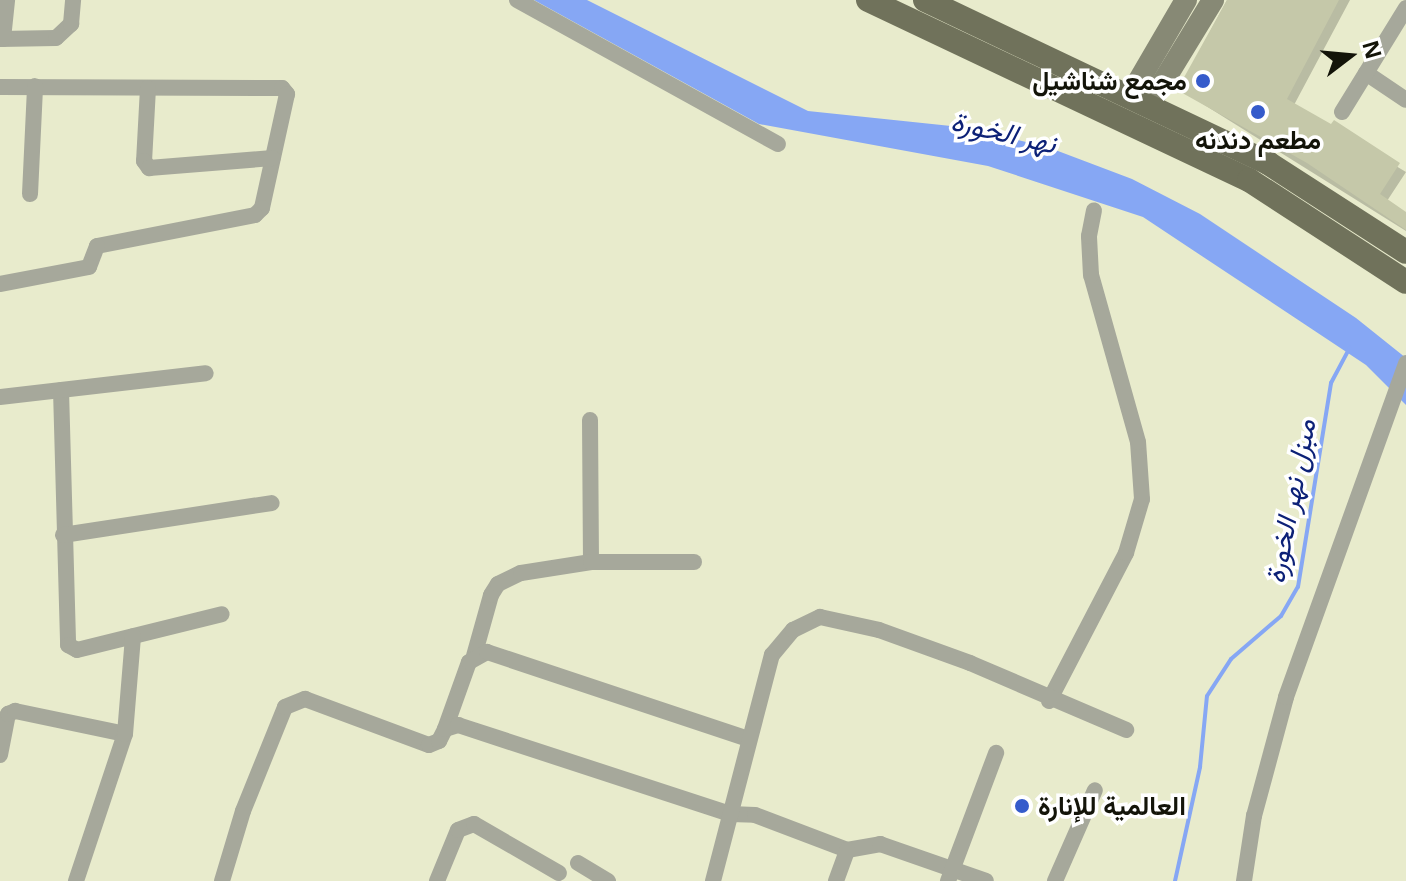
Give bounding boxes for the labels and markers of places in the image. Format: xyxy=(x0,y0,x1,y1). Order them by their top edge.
place label: مجمع شناشيل xyxy=(1032,65,1187,97)
marker: مجمع شناشيل xyxy=(1194,72,1212,90)
marker: مطعم دندنه xyxy=(1249,103,1267,121)
place label: مطعم دندنه xyxy=(1195,124,1321,156)
place label: العالمية للإنارة xyxy=(1038,790,1186,822)
marker: العالمية للإنارة xyxy=(1013,797,1031,815)

